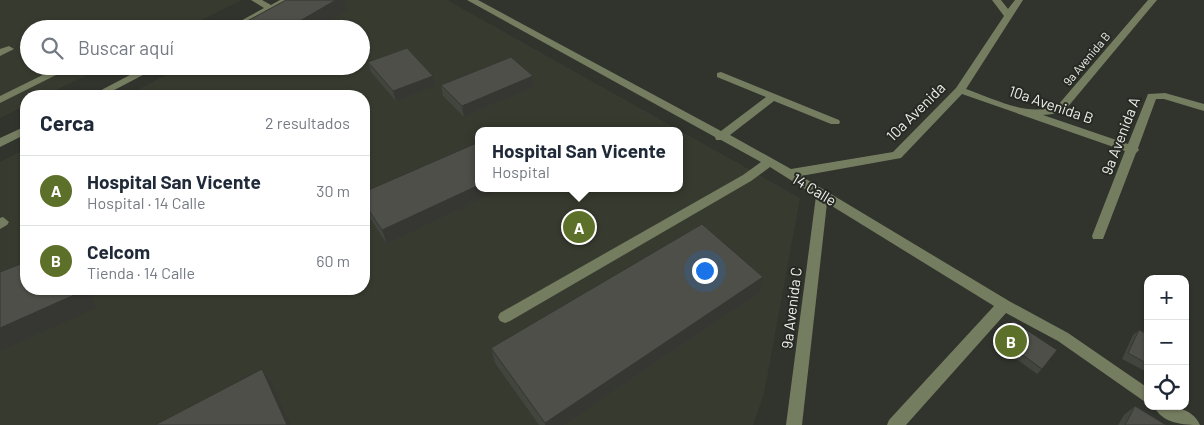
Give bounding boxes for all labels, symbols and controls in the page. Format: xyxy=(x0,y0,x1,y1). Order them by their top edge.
search box xyxy=(20,20,370,75)
street label: 9a Avenida B xyxy=(1060,29,1113,88)
icon: search xyxy=(38,34,66,62)
text: Buscar aquí xyxy=(78,36,174,59)
street label: 10a Avenida xyxy=(882,78,948,144)
street label: 10a Avenida B xyxy=(1007,81,1096,127)
street label: 9a Avenida A xyxy=(1097,94,1143,177)
text: Cerca xyxy=(40,110,94,135)
text: 2 resultados xyxy=(265,113,350,132)
popup xyxy=(475,127,683,192)
text: Hospital San Vicente xyxy=(492,139,666,162)
text: Hospital xyxy=(492,162,550,181)
street label: 14 Calle xyxy=(789,169,840,209)
text: Hospital San Vicente xyxy=(87,170,261,193)
text: A xyxy=(51,181,61,200)
text: 30 m xyxy=(316,181,350,200)
text: Hospital · 14 Calle xyxy=(87,193,206,212)
pin: A xyxy=(563,208,595,246)
text: Celcom xyxy=(87,240,150,263)
text: B xyxy=(51,251,61,270)
text: 60 m xyxy=(316,251,350,270)
your location xyxy=(692,258,718,284)
text: Tienda · 14 Calle xyxy=(87,263,195,282)
street label: 9a Avenida C xyxy=(777,266,805,350)
map controls xyxy=(1144,275,1189,410)
button: + xyxy=(1144,275,1189,320)
button: − xyxy=(1144,320,1189,365)
pin: B xyxy=(995,322,1027,360)
button: locate xyxy=(1144,365,1189,410)

